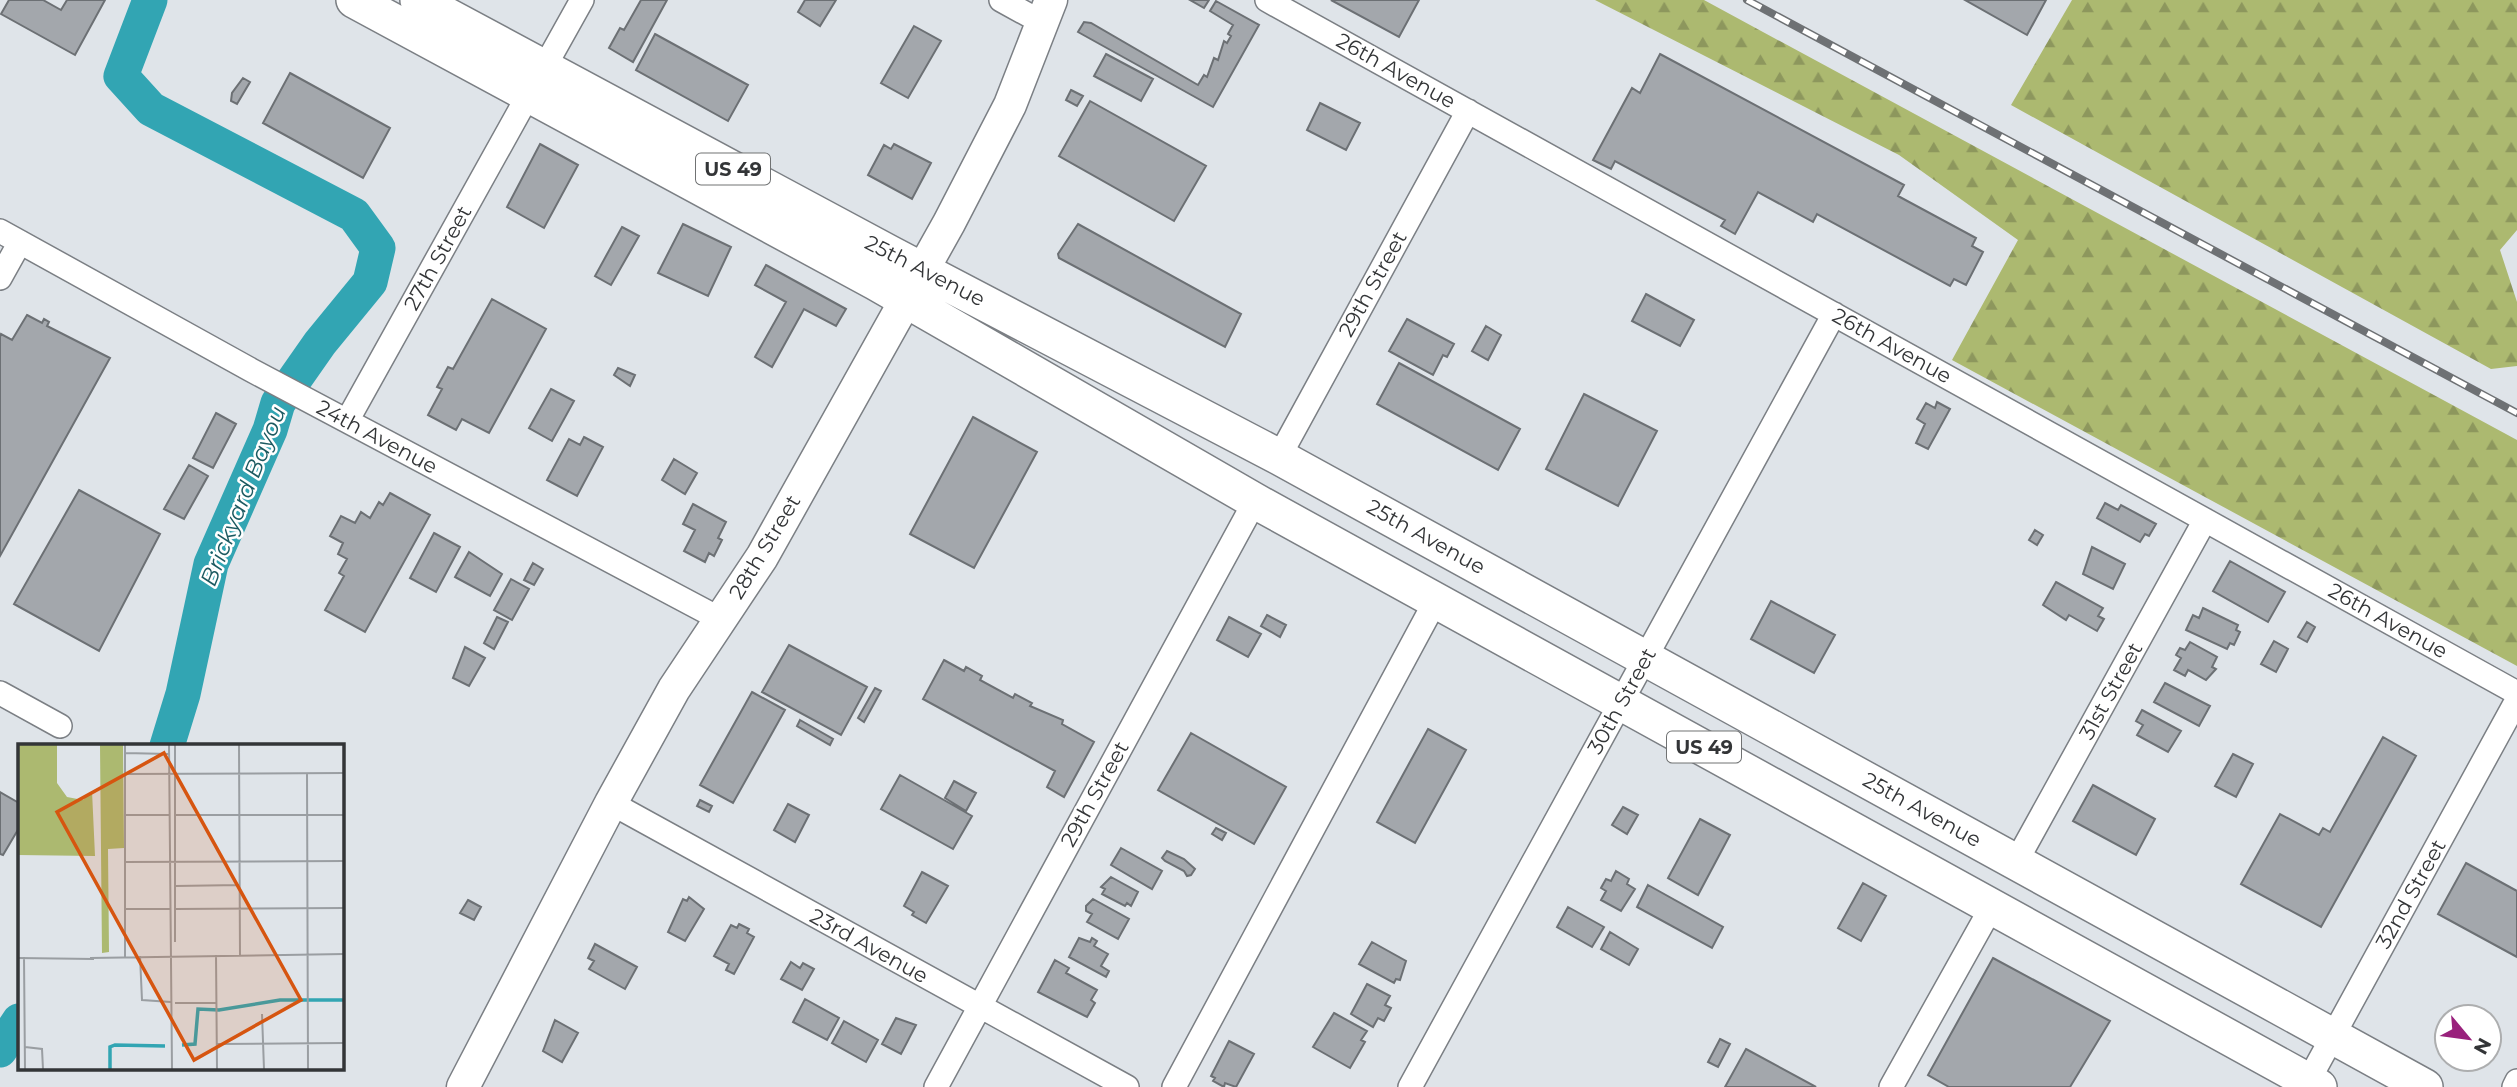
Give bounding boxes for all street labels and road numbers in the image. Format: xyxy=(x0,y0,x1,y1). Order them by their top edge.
street label: 26th Avenue xyxy=(1332,28,1460,114)
road number: US 49 xyxy=(696,154,770,184)
street label: 27th Street xyxy=(399,201,477,314)
street label: 29th Street xyxy=(1333,227,1412,341)
street label: 25th Avenue xyxy=(861,230,989,311)
street label: 26th Avenue xyxy=(1828,303,1956,389)
street label: 24th Avenue xyxy=(313,394,442,479)
street label: 28th Street xyxy=(724,490,805,603)
street label: 25th Avenue xyxy=(1363,494,1490,579)
street label: 26th Avenue xyxy=(2324,578,2452,664)
street label: 31st Street xyxy=(2074,638,2147,744)
street label: 30th Street xyxy=(1582,643,1661,758)
road number: US 49 xyxy=(1667,732,1741,762)
street label: 29th Street xyxy=(1055,737,1134,851)
street label: 25th Avenue xyxy=(1859,767,1986,852)
street label: 32nd Street xyxy=(2370,835,2451,953)
street label: 23rd Avenue xyxy=(806,903,933,988)

